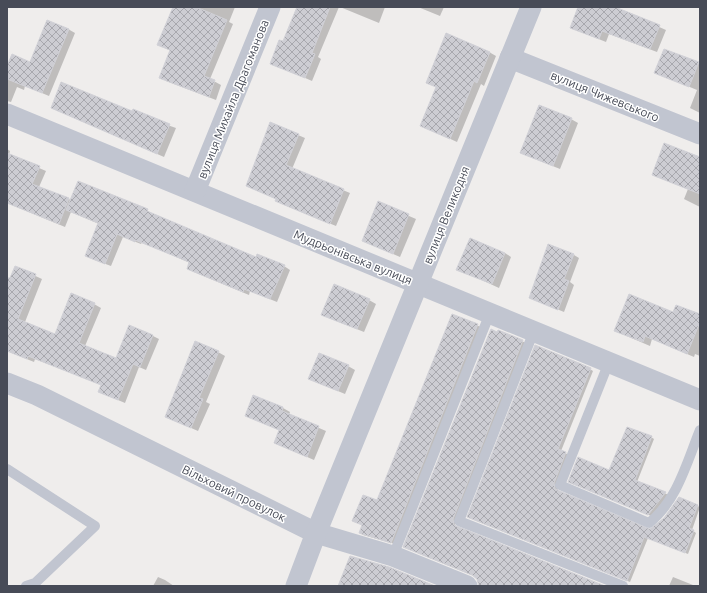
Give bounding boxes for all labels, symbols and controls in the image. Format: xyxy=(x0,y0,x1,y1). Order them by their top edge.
street label: вулиця Михайла Драгоманова xyxy=(195,18,271,180)
street label: вулиця Чижевського xyxy=(549,68,661,124)
street label: вулиця Великодня xyxy=(420,164,472,266)
street label: Мудрьонівська вулиця xyxy=(292,227,414,287)
street label: Вільховий провулок xyxy=(180,462,288,524)

